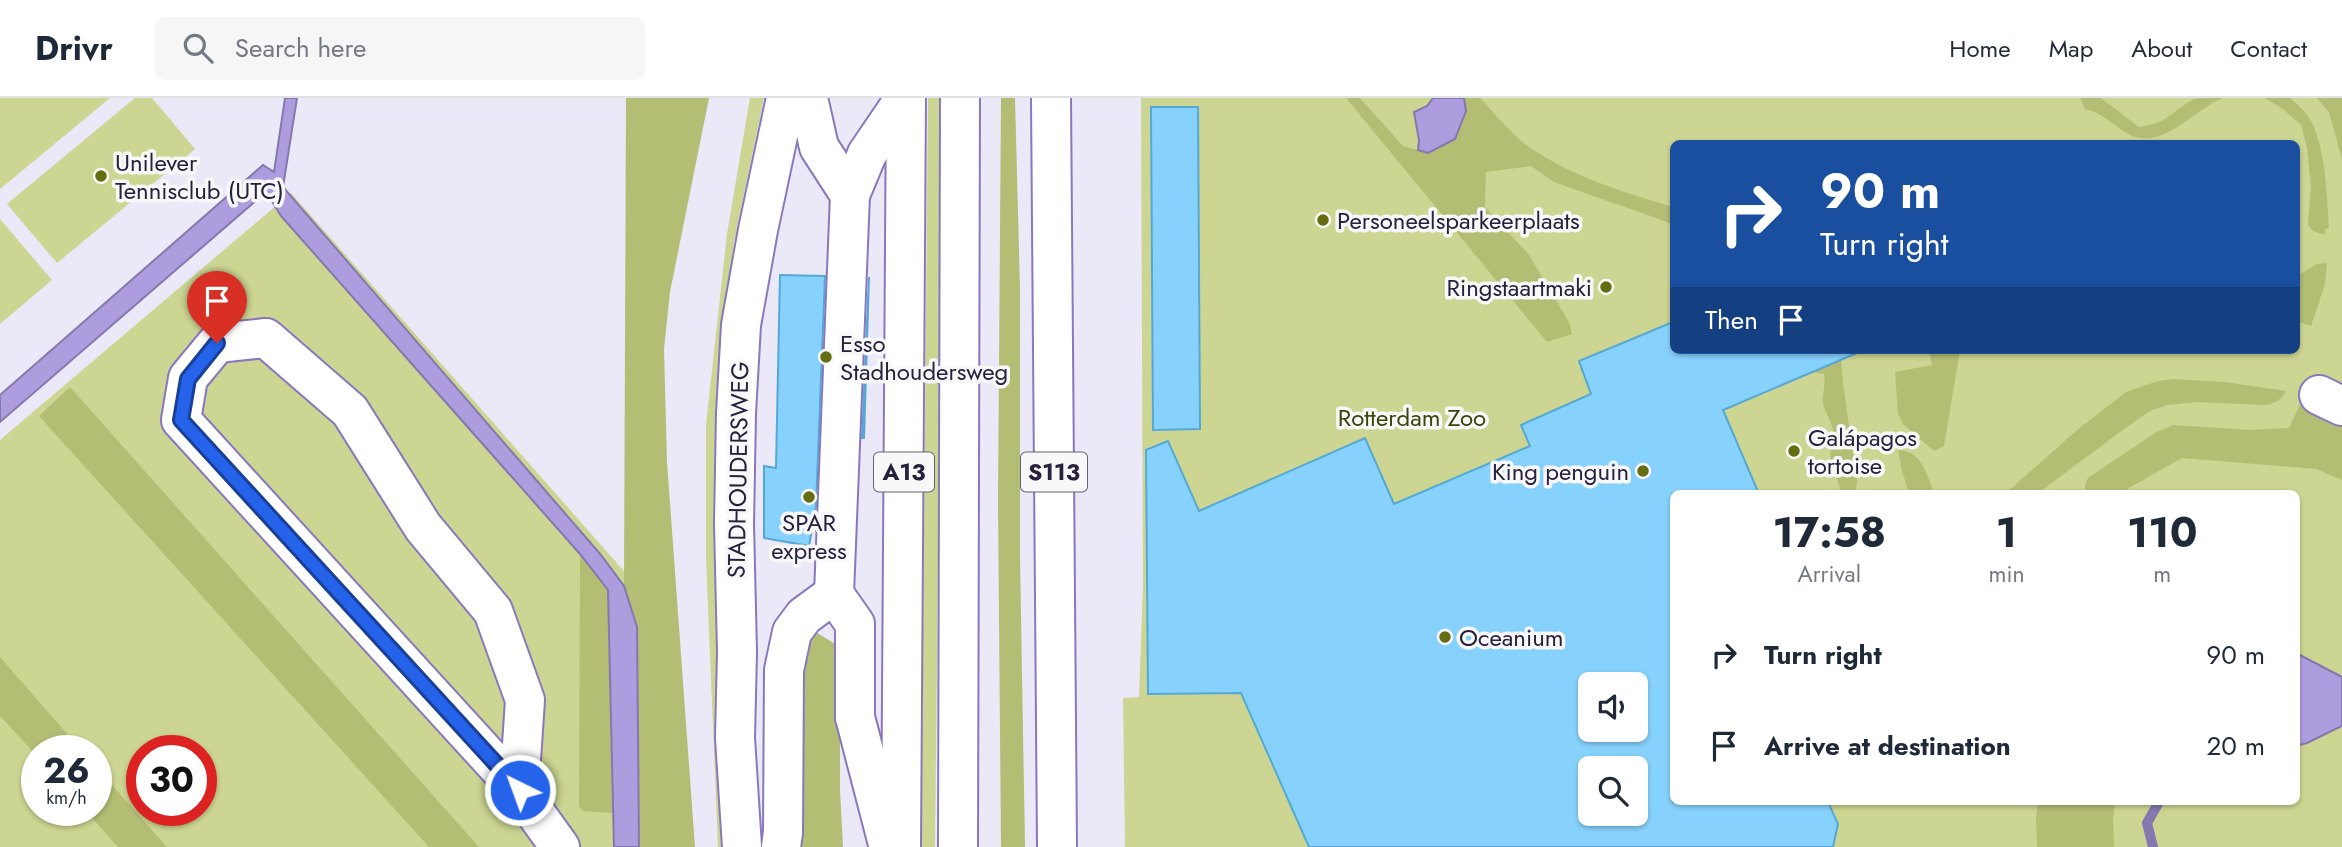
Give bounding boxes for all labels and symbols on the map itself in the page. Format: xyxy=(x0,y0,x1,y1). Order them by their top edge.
place label: Unilever Tennisclub (UTC) xyxy=(115,145,284,208)
marker: Unilever Tennisclub (UTC) xyxy=(93,168,109,184)
place label: Personeelsparkeerplaats xyxy=(1337,203,1580,238)
marker: Personeelsparkeerplaats xyxy=(1315,212,1331,228)
place label: Ringstaartmaki xyxy=(1446,270,1592,305)
pin xyxy=(187,271,247,343)
marker: Ringstaartmaki xyxy=(1598,279,1614,295)
place label: Esso Stadhoudersweg xyxy=(840,326,1008,389)
marker: Esso Stadhoudersweg xyxy=(818,349,834,365)
street label: STADHOUDERSWEG xyxy=(719,361,757,579)
park label: Rotterdam Zoo xyxy=(1338,400,1486,435)
place label: Galápagos tortoise xyxy=(1808,420,1917,483)
marker: Galápagos tortoise xyxy=(1786,443,1802,459)
road number: A13 xyxy=(874,452,934,492)
road number: S113 xyxy=(1021,452,1087,492)
place label: King penguin xyxy=(1492,454,1629,489)
marker: King penguin xyxy=(1635,463,1651,479)
marker: SPAR express xyxy=(801,489,817,505)
place label: SPAR express xyxy=(771,505,847,568)
place label: Oceanium xyxy=(1459,620,1564,655)
marker: Oceanium xyxy=(1437,629,1453,645)
speed limit sign: 30 xyxy=(126,735,217,826)
position arrow xyxy=(483,753,557,827)

